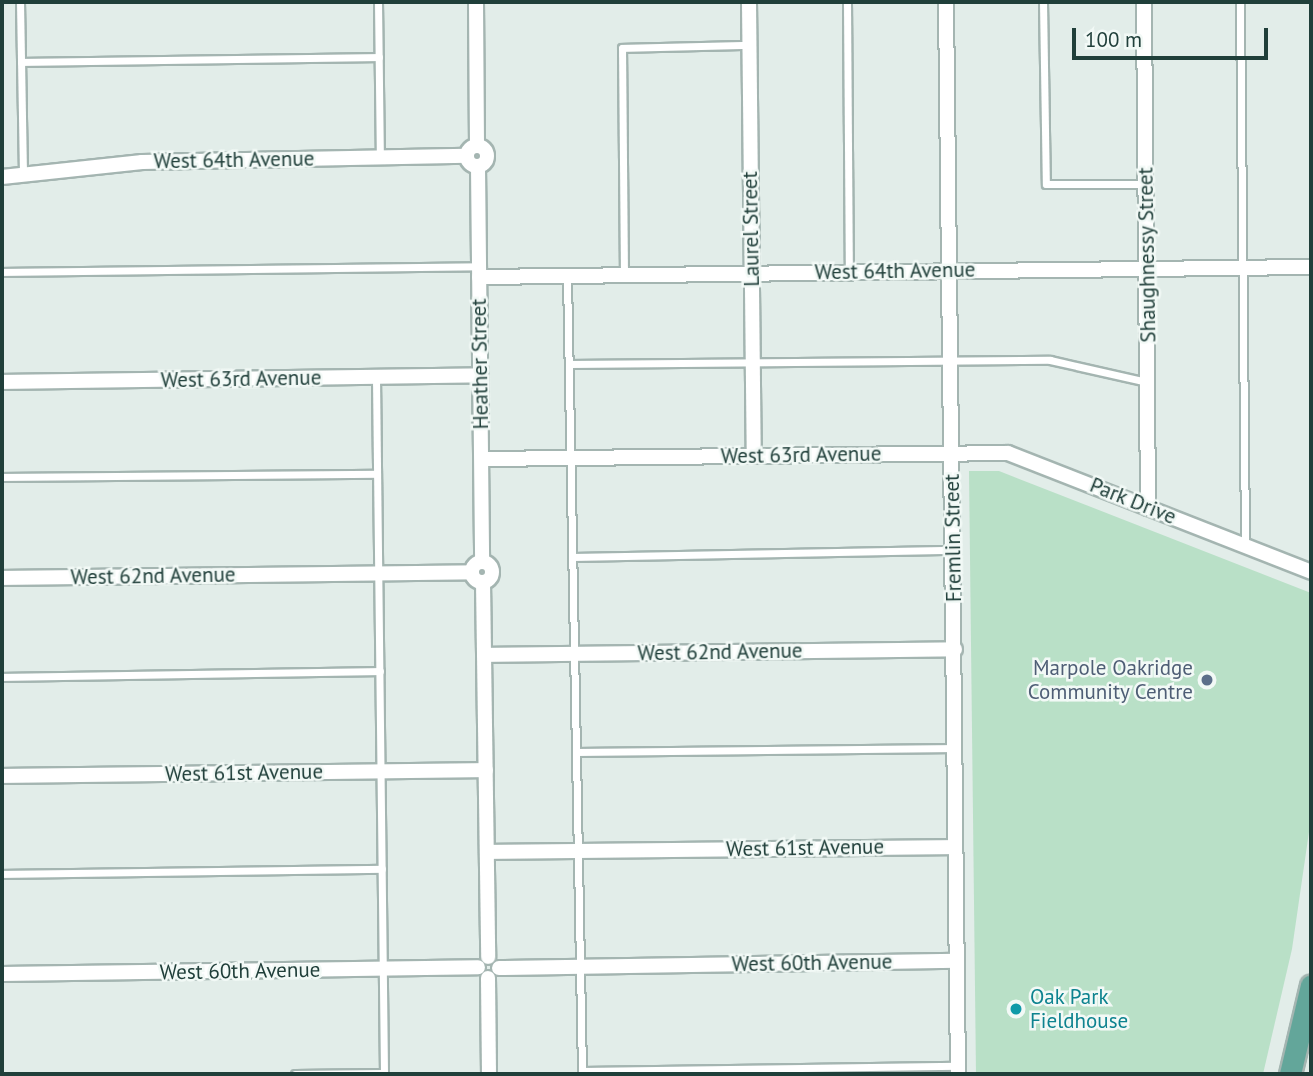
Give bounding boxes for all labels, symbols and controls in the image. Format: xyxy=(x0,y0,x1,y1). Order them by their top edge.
scale bar xyxy=(1075,14,1271,58)
text: 100 m xyxy=(1085,26,1142,53)
street label: West 64th Avenue xyxy=(153,146,315,174)
street label: Shaughnessy Street xyxy=(1133,167,1161,343)
street label: Laurel Street xyxy=(737,171,765,287)
street label: West 64th Avenue xyxy=(814,257,976,285)
street label: Heather Street xyxy=(466,298,494,430)
street label: West 63rd Avenue xyxy=(160,365,322,393)
street label: West 63rd Avenue xyxy=(720,441,882,469)
street label: Park Drive xyxy=(1086,472,1180,530)
street label: Fremlin Street xyxy=(939,474,967,602)
street label: West 62nd Avenue xyxy=(70,562,236,590)
street label: West 62nd Avenue xyxy=(637,638,803,666)
place label: Marpole Oakridge Community Centre xyxy=(1027,655,1193,705)
marker: Marpole Oakridge Community Centre xyxy=(1199,672,1215,688)
street label: West 61st Avenue xyxy=(164,759,324,787)
street label: West 61st Avenue xyxy=(725,834,885,862)
street label: West 60th Avenue xyxy=(731,949,893,977)
street label: West 60th Avenue xyxy=(159,957,321,985)
place label: Oak Park Fieldhouse xyxy=(1030,984,1128,1034)
marker: Oak Park Fieldhouse xyxy=(1008,1001,1024,1017)

